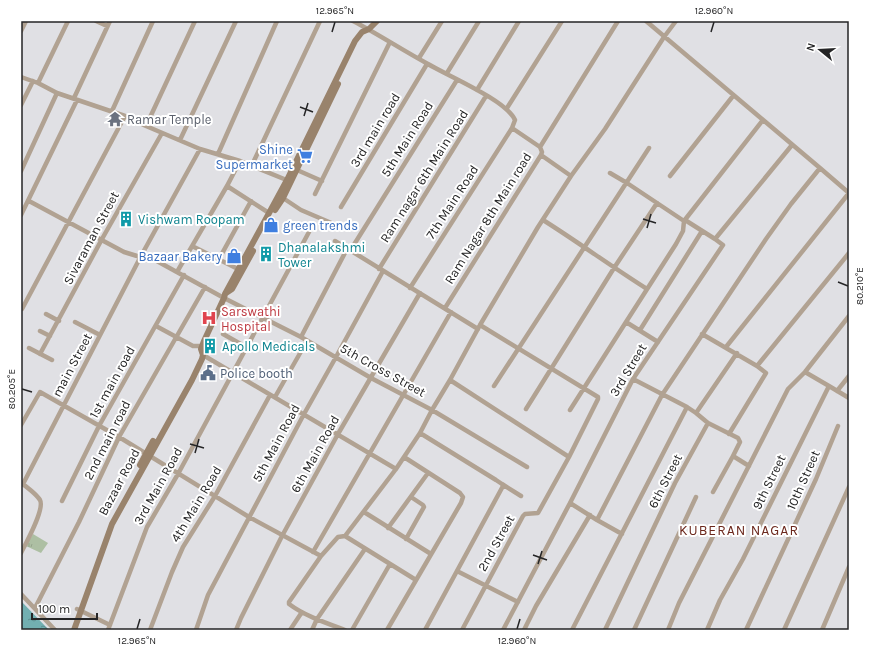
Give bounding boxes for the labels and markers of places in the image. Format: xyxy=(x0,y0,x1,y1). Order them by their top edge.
temple icon: Ramar Temple xyxy=(106,110,124,128)
place label: Ramar Temple xyxy=(127,112,212,127)
place label: Shine Supermarket xyxy=(215,142,293,172)
supermarket icon: Shine Supermarket xyxy=(296,147,314,165)
building icon: Vishwam Roopam xyxy=(117,210,135,228)
place label: Vishwam Roopam xyxy=(138,212,245,227)
shop icon: green trends xyxy=(262,216,280,234)
place label: green trends xyxy=(283,218,358,233)
place label: Dhanalakshmi Tower xyxy=(278,240,365,270)
building icon: Dhanalakshmi Tower xyxy=(257,245,275,263)
shop icon: Bazaar Bakery xyxy=(225,247,243,265)
place label: Bazaar Bakery xyxy=(139,249,222,264)
place label: Sarswathi Hospital xyxy=(221,304,281,334)
hospital icon: Sarswathi Hospital xyxy=(200,309,218,327)
building icon: Apollo Medicals xyxy=(201,337,219,355)
place label: Apollo Medicals xyxy=(222,339,315,354)
public building icon: Police booth xyxy=(199,364,217,382)
place label: Police booth xyxy=(220,366,293,381)

